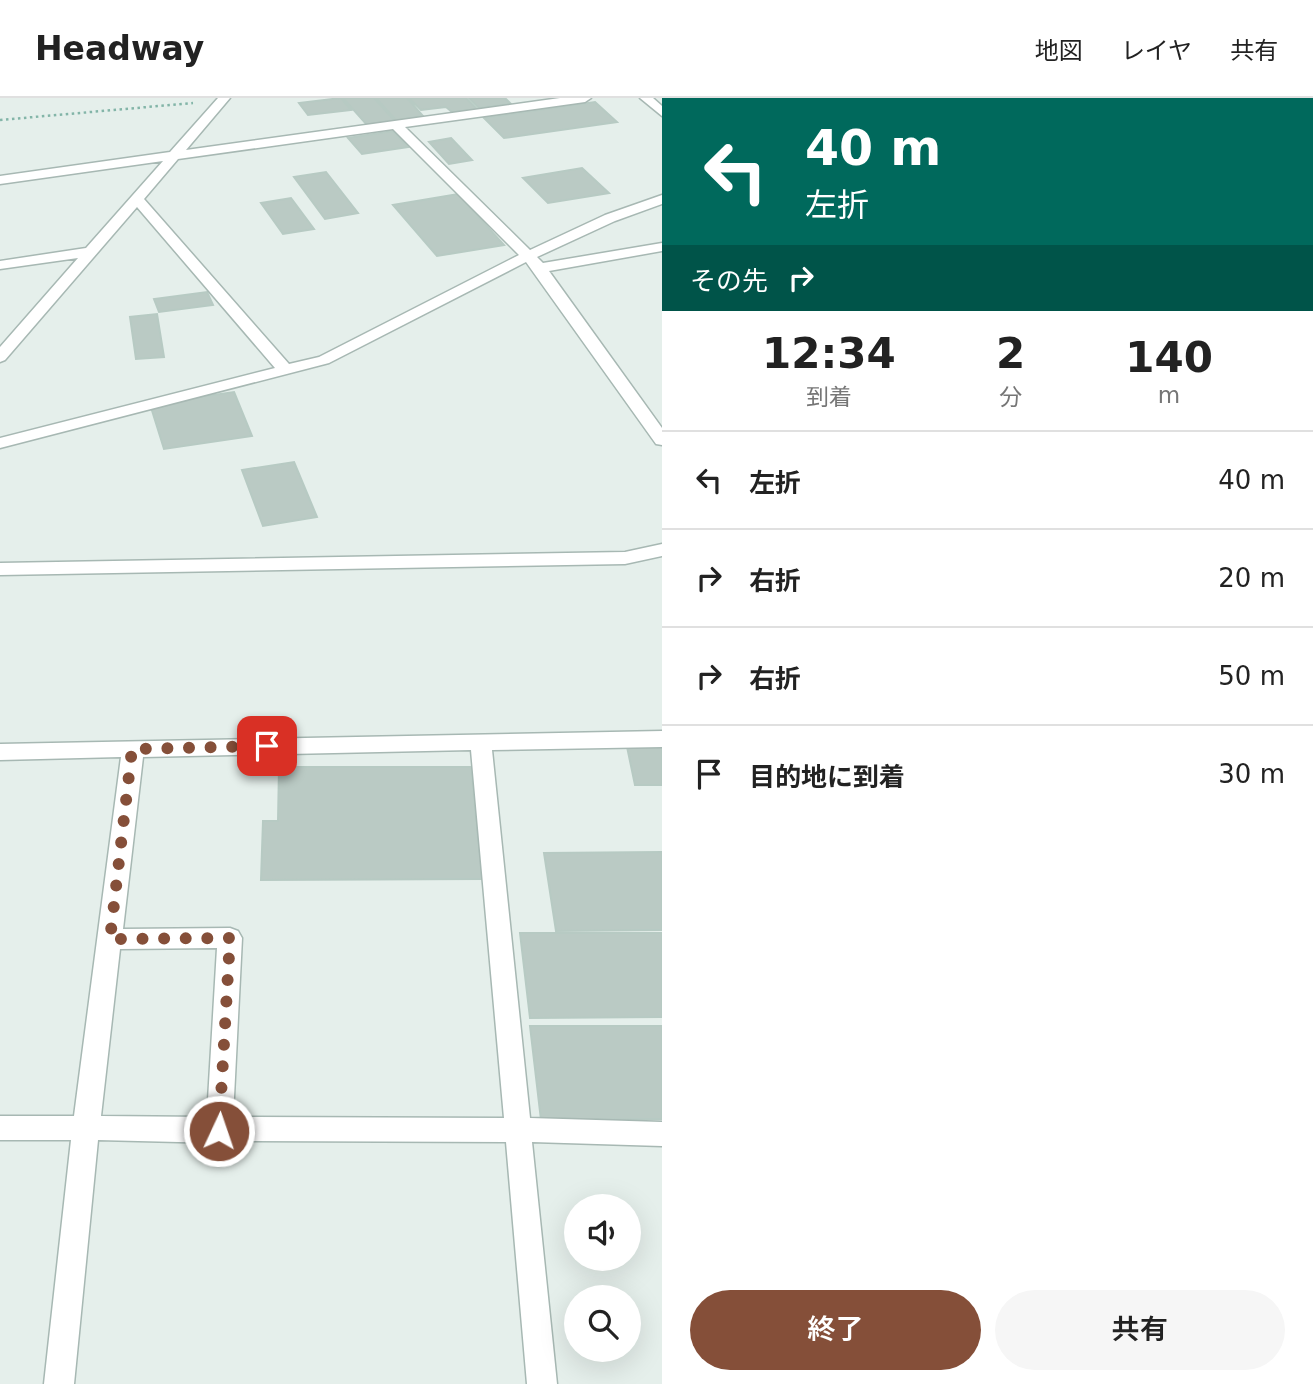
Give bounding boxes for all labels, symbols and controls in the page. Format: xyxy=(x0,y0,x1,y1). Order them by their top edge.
text: Headway xyxy=(35,29,204,68)
text: 地図 xyxy=(1035,37,1083,65)
text: レイヤ xyxy=(1121,37,1192,65)
text: 共有 xyxy=(1230,37,1278,65)
text: 40 m xyxy=(805,120,941,177)
icon: left xyxy=(690,126,781,217)
text: 左折 xyxy=(805,186,869,224)
icon: right xyxy=(782,259,820,297)
text: その先 xyxy=(690,266,768,296)
text: 12:34 xyxy=(762,329,896,378)
text: 2 xyxy=(996,329,1025,378)
text: 140 xyxy=(1125,333,1213,382)
text: m xyxy=(1158,382,1180,408)
text: 到着 xyxy=(806,384,852,410)
text: 分 xyxy=(999,384,1022,410)
icon: left xyxy=(690,461,728,499)
text: 40 m xyxy=(1218,465,1285,495)
text: 左折 xyxy=(749,468,801,498)
icon: right xyxy=(690,559,728,597)
text: 20 m xyxy=(1218,563,1285,593)
text: 右折 xyxy=(749,566,801,596)
icon: right xyxy=(690,657,728,695)
text: 50 m xyxy=(1218,661,1285,691)
text: 右折 xyxy=(749,664,801,694)
pin xyxy=(237,716,297,776)
icon: arrive xyxy=(248,727,286,765)
icon: arrive xyxy=(690,755,728,793)
text: 30 m xyxy=(1218,759,1285,789)
text: 目的地に到着 xyxy=(749,762,905,792)
position arrow xyxy=(182,1094,256,1168)
map controls xyxy=(564,1194,641,1362)
button: sound xyxy=(564,1194,641,1271)
button: search xyxy=(564,1285,641,1362)
button: 終了 xyxy=(690,1290,981,1370)
button: 共有 xyxy=(995,1290,1285,1370)

